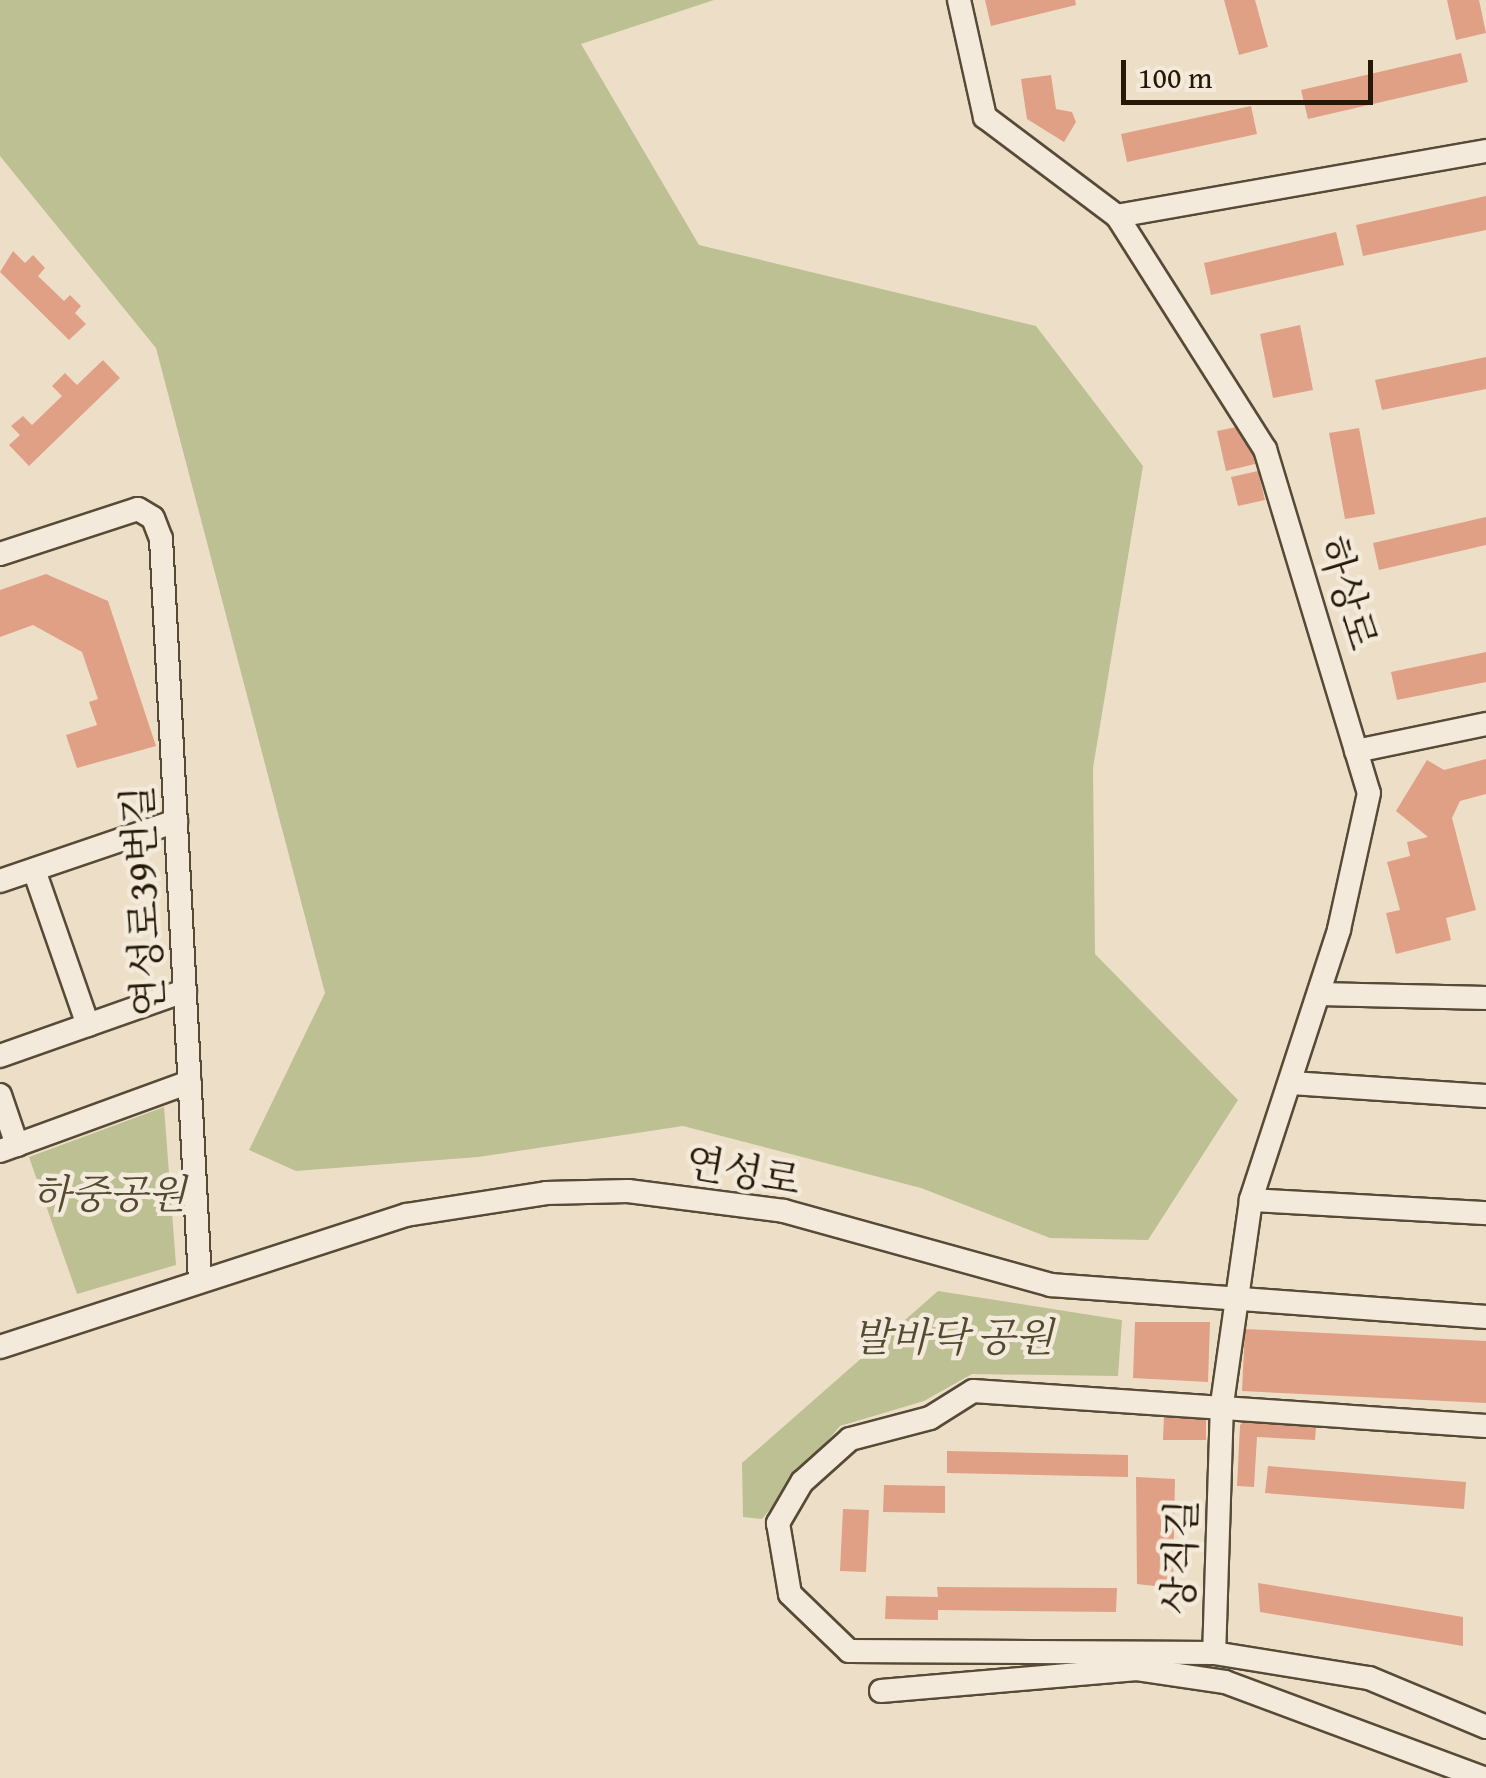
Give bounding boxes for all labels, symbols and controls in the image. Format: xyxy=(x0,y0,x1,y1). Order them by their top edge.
scale bar xyxy=(1126,40,1378,102)
text: 100 m xyxy=(1138,55,1212,99)
street label: 하상로 xyxy=(1308,531,1388,655)
street label: 연성로39번길 xyxy=(113,784,173,1018)
street label: 연성로 xyxy=(682,1137,804,1205)
park label: 하중공원 xyxy=(32,1170,186,1218)
park label: 발바닥 공원 xyxy=(852,1313,1054,1361)
street label: 상직길 xyxy=(1154,1498,1206,1616)

